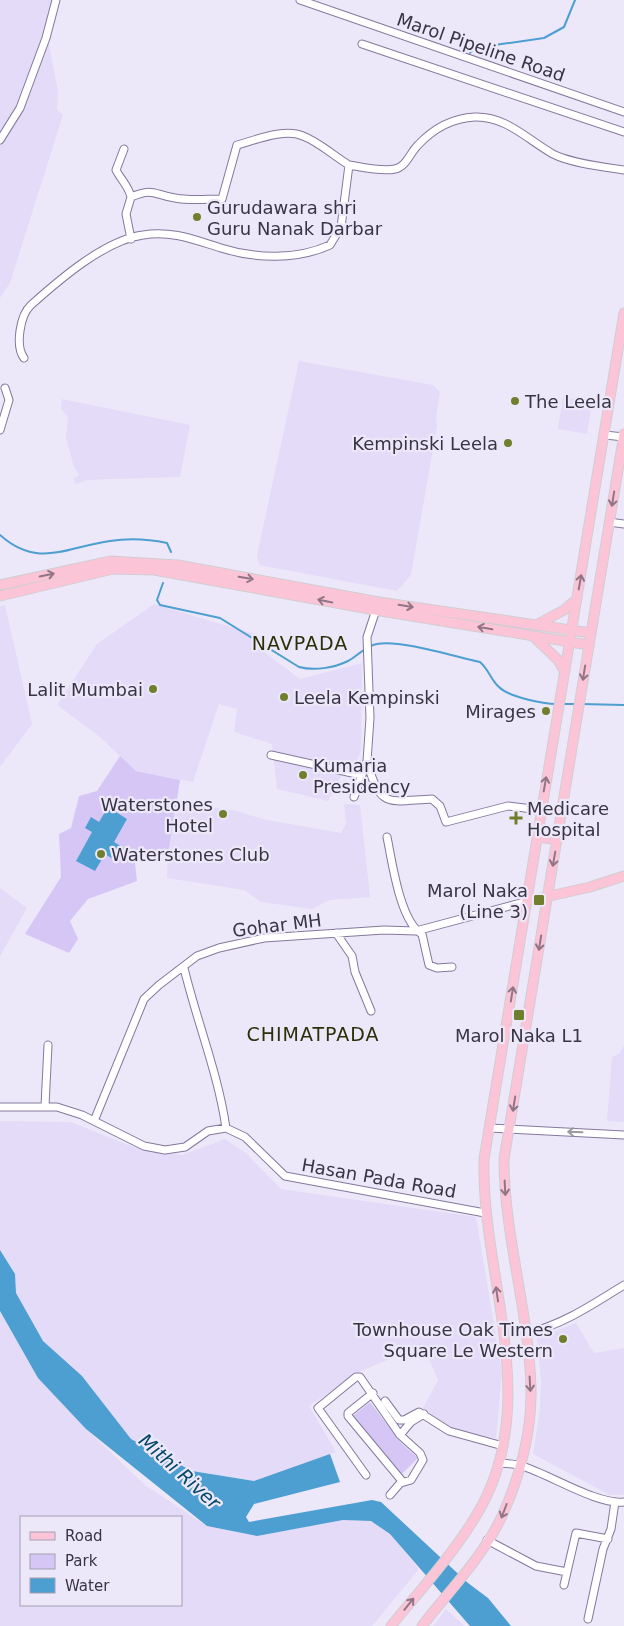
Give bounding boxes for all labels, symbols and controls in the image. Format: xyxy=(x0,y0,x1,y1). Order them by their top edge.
street label: Marol Pipeline Road xyxy=(394,8,568,86)
place label: Gurudawara shri Guru Nanak Darbar xyxy=(207,197,383,239)
marker: Gurudawara shri Guru Nanak Darbar xyxy=(191,211,203,223)
place label: The Leela xyxy=(524,391,612,412)
marker: The Leela xyxy=(509,395,521,407)
place label: Kempinski Leela xyxy=(352,433,498,454)
marker: Kempinski Leela xyxy=(502,437,514,449)
one-way arrow xyxy=(607,491,617,507)
one-way arrow xyxy=(39,570,55,579)
one-way arrow xyxy=(238,573,254,583)
one-way arrow xyxy=(575,574,585,590)
one-way arrow xyxy=(317,595,333,605)
one-way arrow xyxy=(398,602,414,612)
one-way arrow xyxy=(477,623,493,633)
district label: NAVPADA xyxy=(252,632,348,654)
one-way arrow xyxy=(579,665,589,681)
place label: Lalit Mumbai xyxy=(27,679,143,700)
marker: Lalit Mumbai xyxy=(147,683,159,695)
place label: Leela Kempinski xyxy=(294,687,440,708)
marker: Leela Kempinski xyxy=(278,691,290,703)
place label: Mirages xyxy=(465,701,536,722)
marker: Mirages xyxy=(540,705,552,717)
place label: Kumaria Presidency xyxy=(313,755,411,797)
marker: Kumaria Presidency xyxy=(297,769,309,781)
one-way arrow xyxy=(541,776,551,792)
place label: Waterstones Hotel xyxy=(100,794,213,836)
place label: Medicare Hospital xyxy=(527,798,609,840)
marker: Waterstones Hotel xyxy=(217,808,229,820)
marker: Medicare Hospital xyxy=(509,811,523,825)
place label: Waterstones Club xyxy=(111,844,270,865)
marker: Waterstones Club xyxy=(95,848,107,860)
one-way arrow xyxy=(549,851,559,867)
place label: Marol Naka (Line 3) xyxy=(427,880,528,922)
marker: Marol Naka (Line 3) xyxy=(532,893,546,907)
street label: Gohar MH xyxy=(231,909,323,941)
one-way arrow xyxy=(534,935,544,951)
one-way arrow xyxy=(508,987,518,1003)
marker: Marol Naka L1 xyxy=(512,1008,526,1022)
district label: CHIMATPADA xyxy=(246,1023,380,1045)
place label: Marol Naka L1 xyxy=(455,1025,583,1046)
one-way arrow xyxy=(508,1095,518,1111)
one-way arrow xyxy=(568,1128,584,1137)
street label: Hasan Pada Road xyxy=(300,1154,458,1202)
one-way arrow xyxy=(500,1180,509,1196)
one-way arrow xyxy=(492,1286,502,1302)
place label: Townhouse Oak Times Square Le Western xyxy=(352,1319,553,1361)
marker: Townhouse Oak Times Square Le Western xyxy=(557,1333,569,1345)
one-way arrow xyxy=(525,1376,534,1392)
water label: Mithi River xyxy=(135,1429,226,1514)
one-way arrow xyxy=(498,1503,508,1518)
legend xyxy=(20,1516,182,1606)
text: Road xyxy=(65,1527,103,1545)
text: Park xyxy=(65,1552,98,1570)
text: Water xyxy=(65,1577,110,1595)
one-way arrow xyxy=(403,1598,414,1611)

